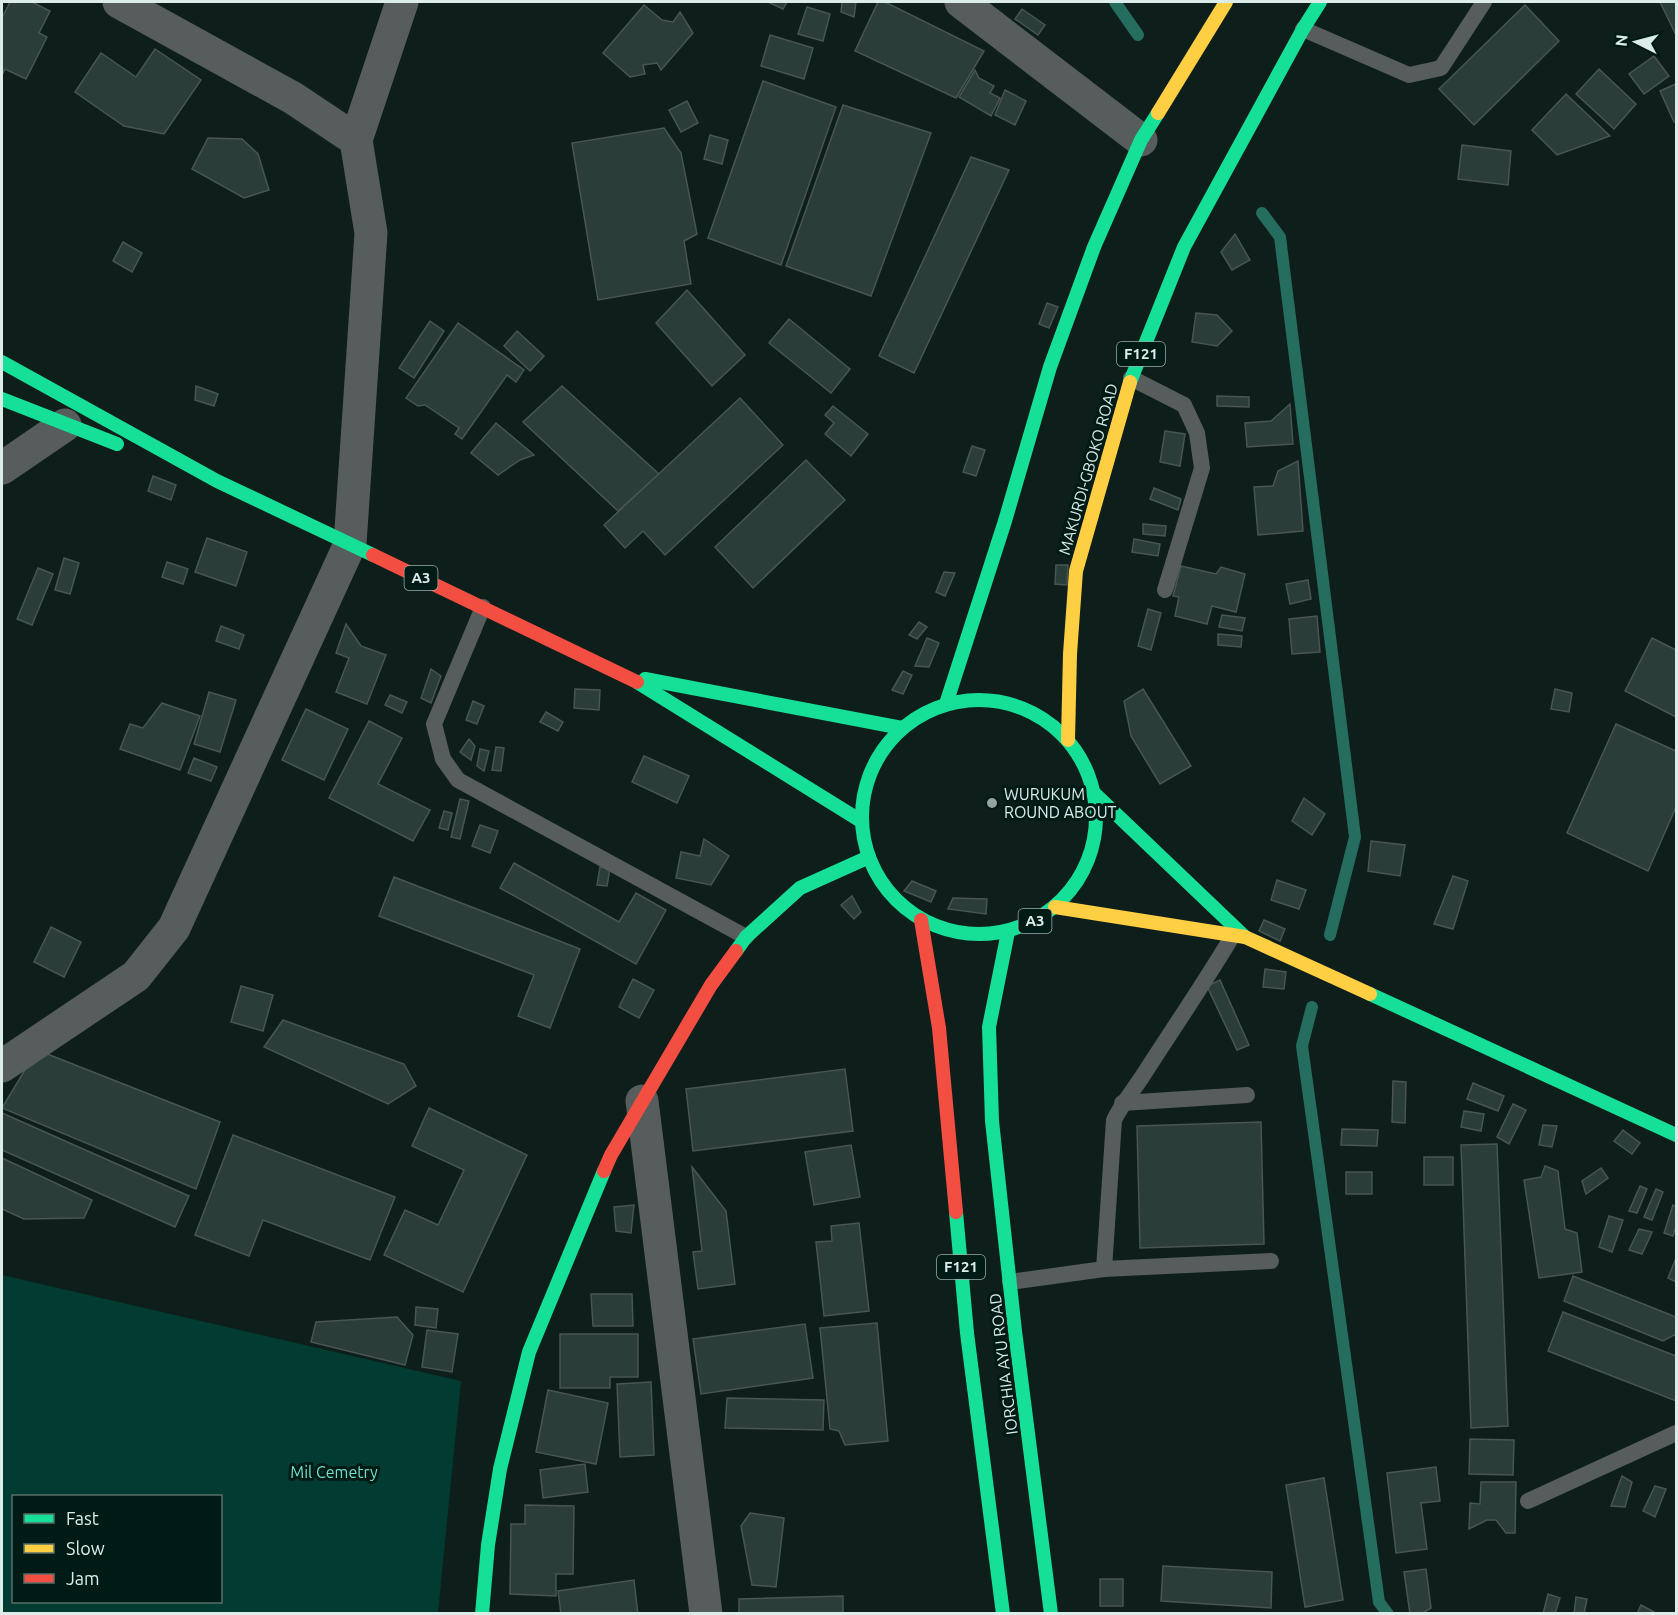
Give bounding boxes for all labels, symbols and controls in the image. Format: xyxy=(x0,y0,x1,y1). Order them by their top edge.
north arrow xyxy=(1606,12,1666,72)
text: N xyxy=(1612,34,1631,47)
road number: F121 xyxy=(1117,342,1165,366)
street label: MAKURDI-GBOKO ROAD xyxy=(1055,381,1121,557)
road number: A3 xyxy=(404,566,438,590)
place label: WURUKUM ROUND ABOUT xyxy=(1004,785,1117,821)
marker: WURUKUM ROUND ABOUT xyxy=(985,796,999,810)
road number: A3 xyxy=(1018,909,1052,933)
road number: F121 xyxy=(937,1255,985,1279)
street label: IORCHIA AYU ROAD xyxy=(985,1292,1021,1436)
park label: Mil Cemetry xyxy=(290,1463,378,1481)
legend xyxy=(12,1495,222,1603)
text: Fast xyxy=(66,1508,99,1528)
text: Slow xyxy=(66,1538,105,1558)
text: Jam xyxy=(66,1568,100,1588)

